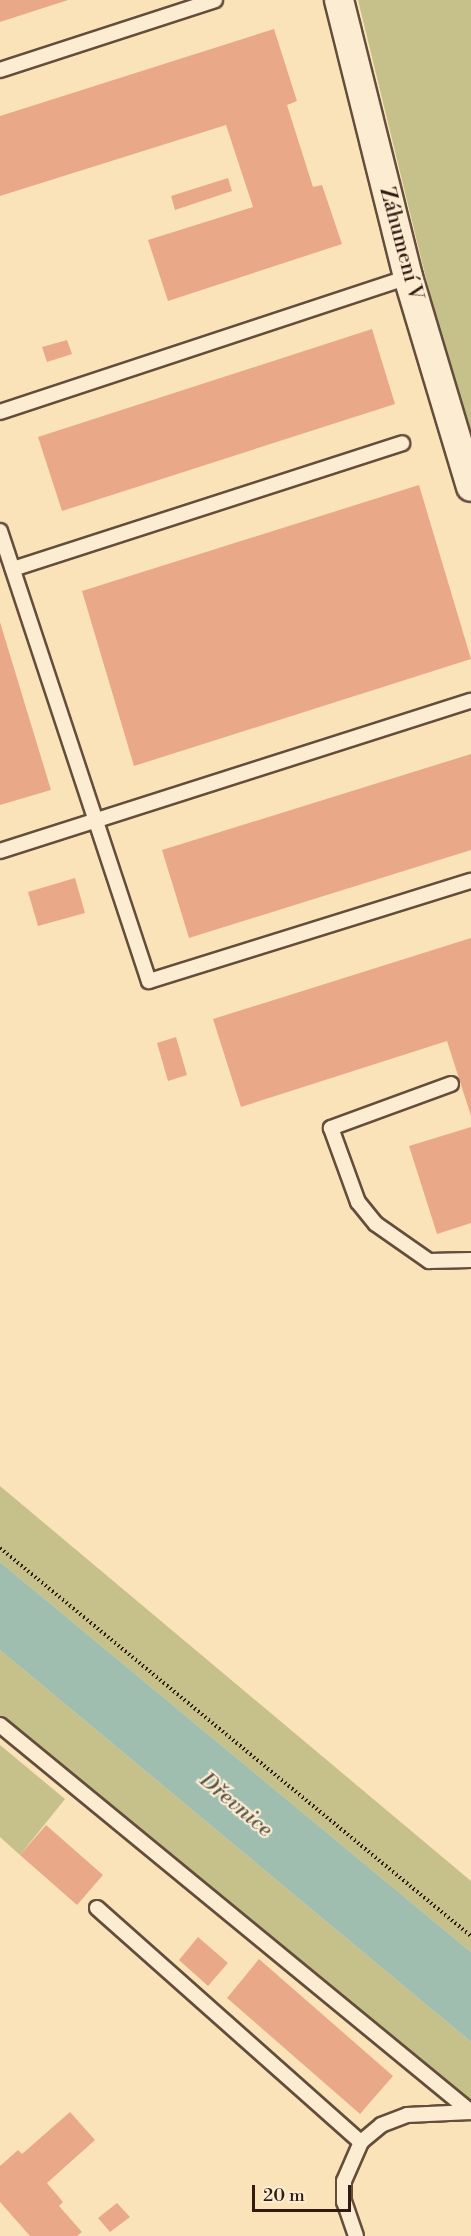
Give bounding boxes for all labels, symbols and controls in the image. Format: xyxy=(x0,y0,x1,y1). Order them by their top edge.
street label: Záhumení V xyxy=(374,184,428,304)
water label: Dřevnice xyxy=(194,1767,278,1843)
scale bar xyxy=(255,2173,354,2211)
text: 20 m xyxy=(263,2184,305,2207)

